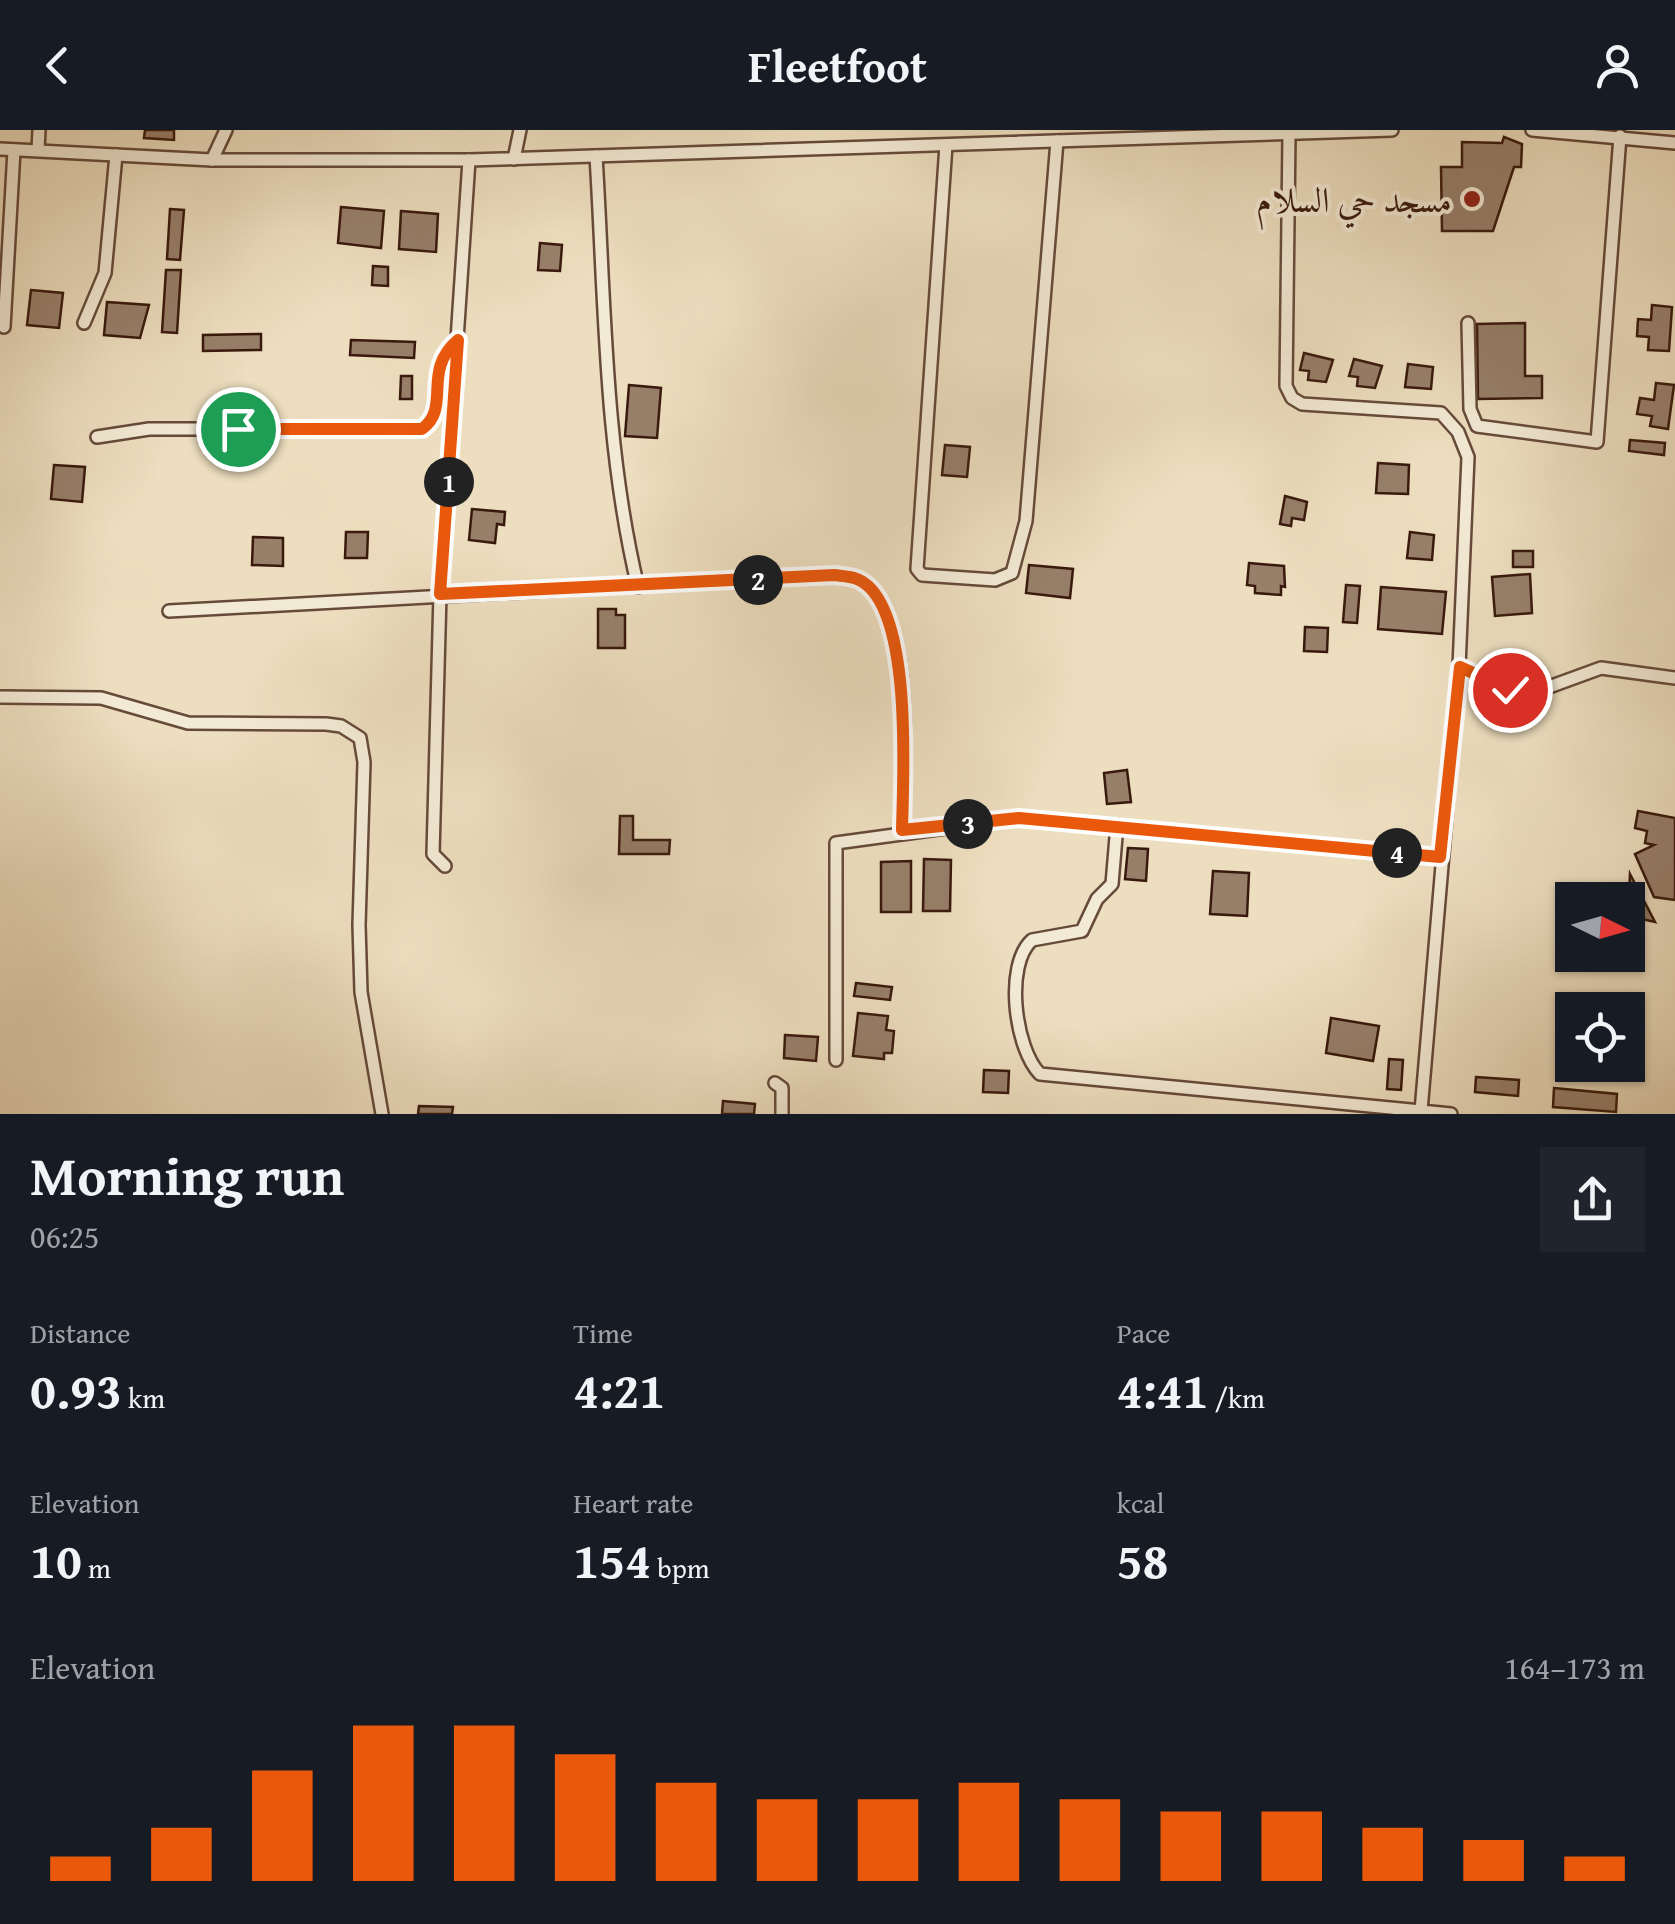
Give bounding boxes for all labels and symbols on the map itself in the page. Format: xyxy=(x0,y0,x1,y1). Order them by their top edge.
place label: مسجد حي السلام xyxy=(1256,174,1452,231)
marker: مسجد حي السلام xyxy=(1461,188,1483,210)
pin xyxy=(196,387,281,472)
pin: 1 xyxy=(424,457,474,507)
pin: 2 xyxy=(733,555,783,605)
pin xyxy=(1468,648,1553,733)
pin: 3 xyxy=(943,799,993,849)
pin: 4 xyxy=(1372,828,1422,878)
north arrow xyxy=(1555,882,1645,972)

